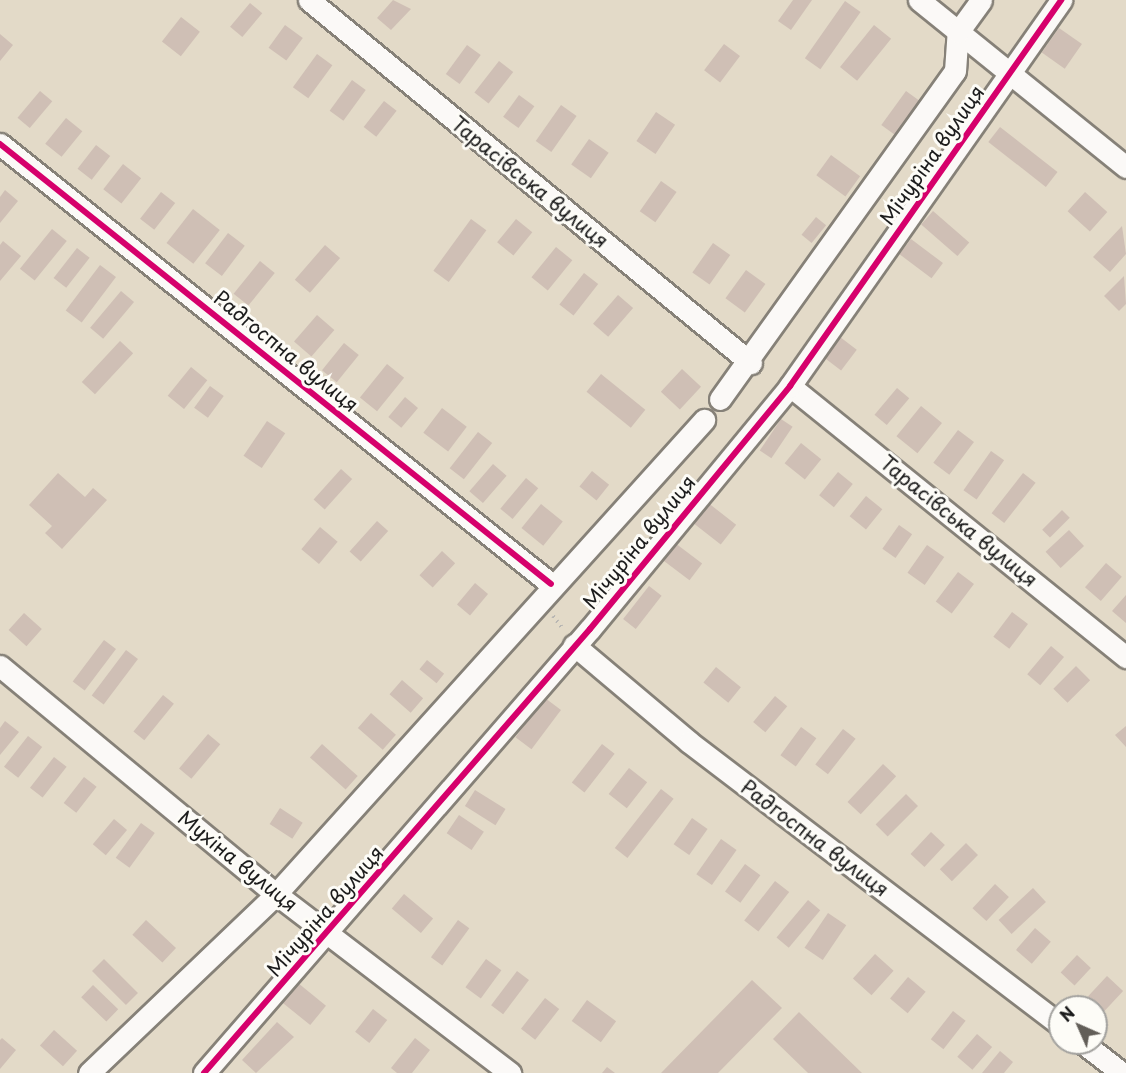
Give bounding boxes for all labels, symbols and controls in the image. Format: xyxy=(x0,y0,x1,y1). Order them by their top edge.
street label: Мічуріна вулиця xyxy=(875,80,989,230)
street label: Тарасівська вулиця xyxy=(446,111,614,253)
street label: Радгоспна вулиця xyxy=(208,285,364,417)
street label: Тарасівська вулиця xyxy=(875,450,1043,592)
street label: Мічуріна вулиця xyxy=(577,470,701,614)
street label: Радгоспна вулиця xyxy=(736,774,894,902)
street label: Мухіна вулиця xyxy=(173,805,303,917)
street label: Мічуріна вулиця xyxy=(261,840,389,982)
north arrow xyxy=(1048,995,1108,1055)
text: N xyxy=(1054,1001,1080,1027)

